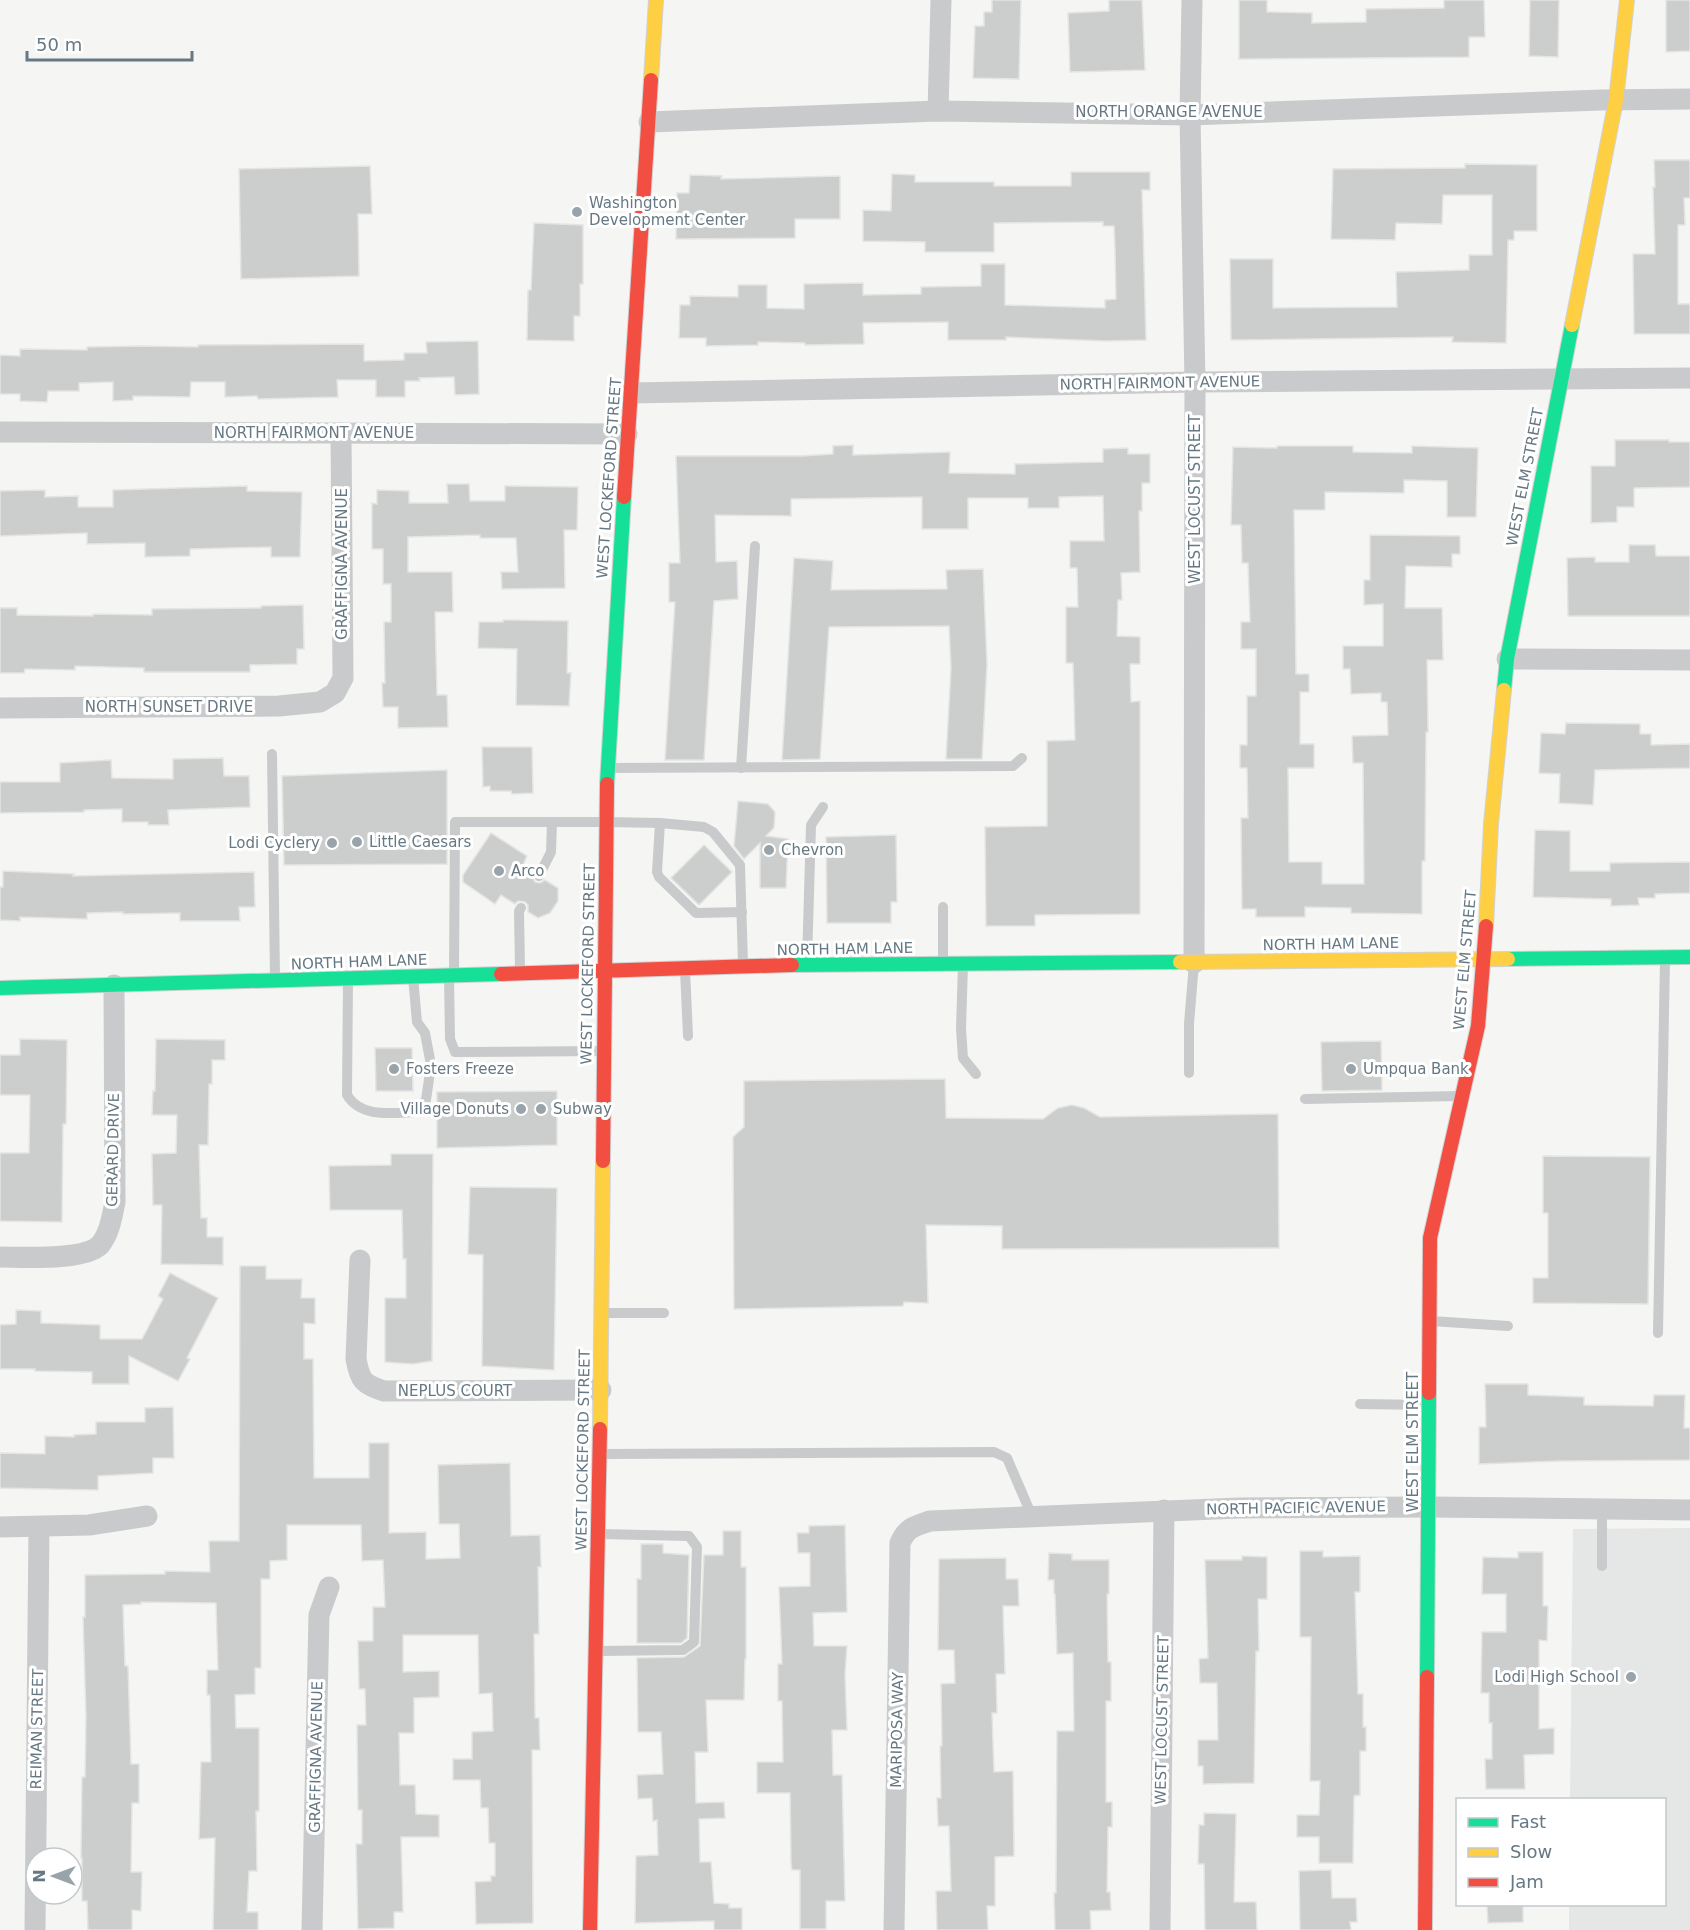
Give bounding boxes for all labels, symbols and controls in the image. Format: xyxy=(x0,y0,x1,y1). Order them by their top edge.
scale bar xyxy=(27,24,192,62)
text: 50 m xyxy=(36,34,82,55)
street label: NORTH ORANGE AVENUE xyxy=(1075,103,1263,121)
place label: Washington Development Center xyxy=(589,194,746,229)
marker: Washington Development Center xyxy=(570,205,584,219)
street label: NORTH FAIRMONT AVENUE xyxy=(1060,372,1260,394)
street label: WEST LOCKEFORD STREET xyxy=(593,376,625,579)
street label: WEST ELM STREET xyxy=(1503,405,1547,548)
street label: WEST LOCUST STREET xyxy=(1186,413,1204,584)
street label: NORTH FAIRMONT AVENUE xyxy=(214,424,414,442)
street label: GRAFFIGNA AVENUE xyxy=(333,488,351,640)
street label: NORTH SUNSET DRIVE xyxy=(85,698,253,716)
place label: Little Caesars xyxy=(369,833,472,851)
place label: Lodi Cyclery xyxy=(228,834,320,852)
marker: Little Caesars xyxy=(350,835,364,849)
marker: Lodi Cyclery xyxy=(325,836,339,850)
place label: Chevron xyxy=(781,841,844,859)
marker: Chevron xyxy=(762,843,776,857)
place label: Arco xyxy=(511,862,545,880)
street label: WEST LOCKEFORD STREET xyxy=(577,862,599,1065)
marker: Arco xyxy=(492,864,506,878)
street label: WEST ELM STREET xyxy=(1450,888,1480,1031)
street label: NORTH HAM LANE xyxy=(1263,934,1399,954)
street label: NORTH HAM LANE xyxy=(777,939,913,959)
street label: NORTH HAM LANE xyxy=(290,951,428,973)
place label: Fosters Freeze xyxy=(406,1060,514,1078)
place label: Umpqua Bank xyxy=(1363,1060,1469,1078)
marker: Fosters Freeze xyxy=(387,1062,401,1076)
marker: Umpqua Bank xyxy=(1344,1062,1358,1076)
street label: GERARD DRIVE xyxy=(103,1093,123,1207)
place label: Village Donuts xyxy=(400,1100,509,1118)
place label: Subway xyxy=(553,1100,612,1118)
marker: Village Donuts xyxy=(514,1102,528,1116)
marker: Subway xyxy=(534,1102,548,1116)
street label: WEST LOCKEFORD STREET xyxy=(572,1348,594,1551)
street label: WEST ELM STREET xyxy=(1404,1371,1422,1512)
street label: NEPLUS COURT xyxy=(398,1382,513,1400)
street label: NORTH PACIFIC AVENUE xyxy=(1206,1497,1386,1519)
street label: WEST LOCUST STREET xyxy=(1152,1634,1172,1805)
street label: REIMAN STREET xyxy=(27,1668,47,1790)
place label: Lodi High School xyxy=(1494,1668,1619,1686)
marker: Lodi High School xyxy=(1624,1670,1638,1684)
street label: MARIPOSA WAY xyxy=(887,1671,907,1788)
street label: GRAFFIGNA AVENUE xyxy=(306,1681,326,1833)
legend xyxy=(1456,1798,1666,1906)
text: Fast xyxy=(1510,1811,1546,1832)
text: Slow xyxy=(1510,1841,1552,1862)
north arrow xyxy=(24,1846,84,1906)
text: N xyxy=(30,1869,49,1883)
text: Jam xyxy=(1509,1871,1544,1892)

